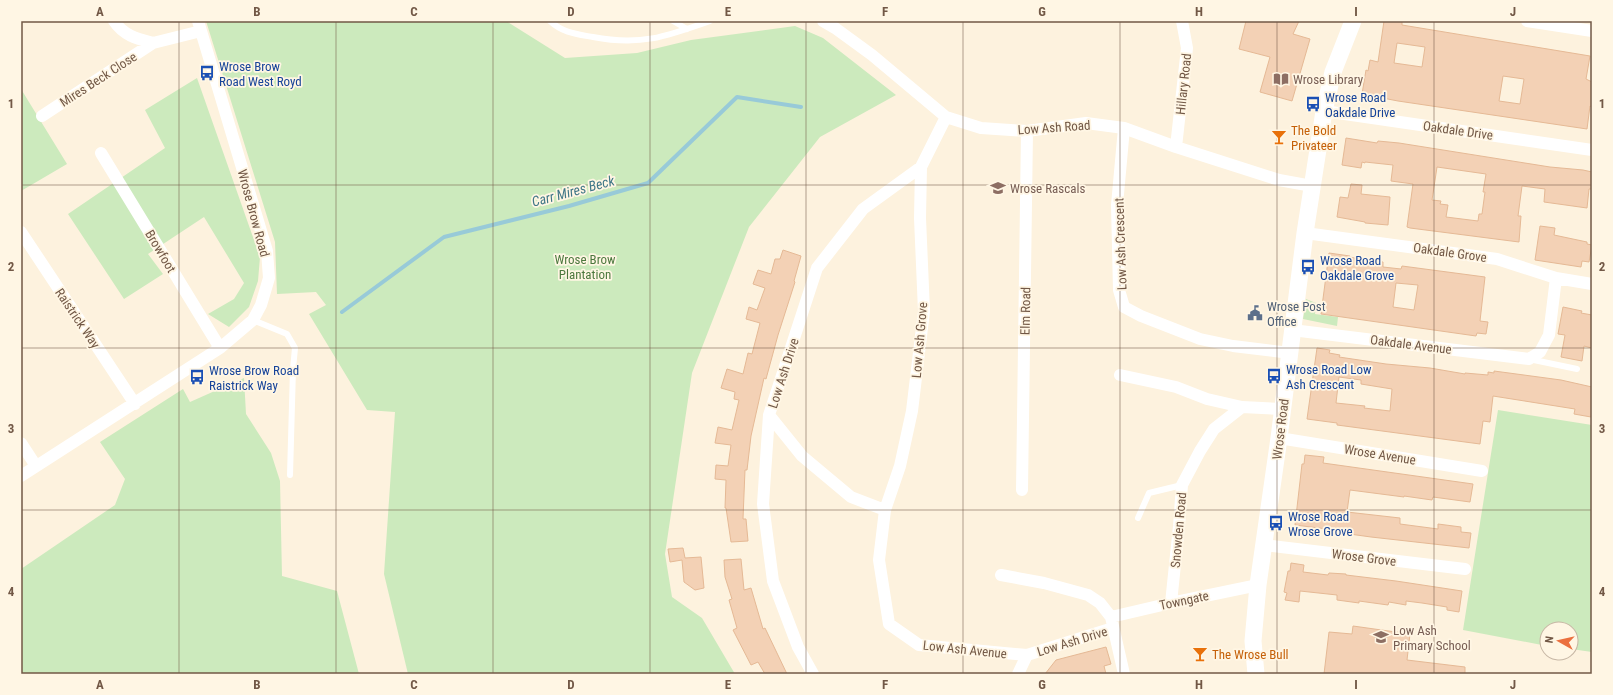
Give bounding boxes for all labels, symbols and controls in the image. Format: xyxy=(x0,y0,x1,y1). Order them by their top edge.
text: A xyxy=(96,4,104,19)
text: B xyxy=(253,4,261,19)
text: C xyxy=(410,4,418,19)
text: D xyxy=(567,4,575,19)
text: E xyxy=(725,4,732,19)
text: F xyxy=(882,4,888,19)
text: G xyxy=(1038,4,1046,19)
text: H xyxy=(1195,4,1203,19)
text: I xyxy=(1354,4,1358,19)
text: J xyxy=(1510,4,1516,19)
street label: Mires Beck Close xyxy=(57,49,140,110)
street label: Hillary Road xyxy=(1173,53,1194,116)
place label: Wrose Brow Road West Royd xyxy=(219,59,302,89)
bus stop icon: Wrose Brow Road West Royd xyxy=(198,64,216,82)
library icon: Wrose Library xyxy=(1272,70,1290,88)
place label: Wrose Library xyxy=(1293,72,1364,87)
place label: Wrose Road Oakdale Drive xyxy=(1325,90,1395,120)
bus stop icon: Wrose Road Oakdale Drive xyxy=(1304,95,1322,113)
text: 1 xyxy=(8,96,14,111)
text: 1 xyxy=(1599,96,1605,111)
street label: Low Ash Road xyxy=(1017,117,1091,138)
street label: Oakdale Drive xyxy=(1422,118,1494,143)
place label: The Bold Privateer xyxy=(1291,123,1337,153)
bar icon: The Bold Privateer xyxy=(1270,128,1288,146)
street label: Wrose Brow Road xyxy=(235,168,272,259)
water label: Carr Mires Beck xyxy=(530,172,617,210)
school or university icon: Wrose Rascals xyxy=(989,179,1007,197)
place label: Wrose Rascals xyxy=(1010,181,1085,196)
street label: Low Ash Crescent xyxy=(1111,197,1130,290)
street label: Browfoot xyxy=(142,227,179,275)
street label: Oakdale Grove xyxy=(1412,240,1488,265)
park label: Wrose Brow Plantation xyxy=(554,252,616,282)
place label: Wrose Road Oakdale Grove xyxy=(1320,253,1394,283)
bus stop icon: Wrose Road Oakdale Grove xyxy=(1299,258,1317,276)
text: 2 xyxy=(8,259,15,274)
text: 2 xyxy=(1599,259,1606,274)
street label: Raistrick Way xyxy=(52,286,103,352)
street label: Elm Road xyxy=(1018,287,1033,335)
place label: Wrose Post Office xyxy=(1267,299,1326,329)
street label: Low Ash Grove xyxy=(909,301,930,379)
public building icon: Wrose Post Office xyxy=(1246,304,1264,322)
street label: Oakdale Avenue xyxy=(1369,332,1453,357)
street label: Low Ash Drive xyxy=(765,336,802,410)
place label: Wrose Road Low Ash Crescent xyxy=(1286,362,1372,392)
place label: Wrose Brow Road Raistrick Way xyxy=(209,363,299,393)
bus stop icon: Wrose Road Low Ash Crescent xyxy=(1265,367,1283,385)
bus stop icon: Wrose Brow Road Raistrick Way xyxy=(188,368,206,386)
street label: Wrose Road xyxy=(1269,398,1292,460)
text: 3 xyxy=(8,421,14,436)
text: 3 xyxy=(1599,421,1605,436)
street label: Wrose Avenue xyxy=(1343,441,1417,468)
street label: Snowden Road xyxy=(1168,492,1189,569)
place label: Wrose Road Wrose Grove xyxy=(1288,509,1353,539)
bus stop icon: Wrose Road Wrose Grove xyxy=(1267,514,1285,532)
street label: Wrose Grove xyxy=(1331,546,1397,569)
text: 4 xyxy=(8,584,15,599)
text: 4 xyxy=(1599,584,1606,599)
street label: Towngate xyxy=(1158,588,1210,613)
north arrow xyxy=(1539,621,1579,661)
place label: Low Ash Primary School xyxy=(1393,623,1471,653)
street label: Low Ash Drive xyxy=(1035,624,1109,659)
school or university icon: Low Ash Primary School xyxy=(1372,628,1390,646)
text: N xyxy=(1543,635,1557,644)
street label: Low Ash Avenue xyxy=(922,638,1008,661)
bar icon: The Wrose Bull xyxy=(1191,645,1209,663)
place label: The Wrose Bull xyxy=(1212,647,1289,662)
text: A xyxy=(96,677,104,692)
text: B xyxy=(253,677,261,692)
text: C xyxy=(410,677,418,692)
text: D xyxy=(567,677,575,692)
text: E xyxy=(725,677,732,692)
text: F xyxy=(882,677,888,692)
text: G xyxy=(1038,677,1046,692)
text: H xyxy=(1195,677,1203,692)
text: I xyxy=(1354,677,1358,692)
text: J xyxy=(1510,677,1516,692)

